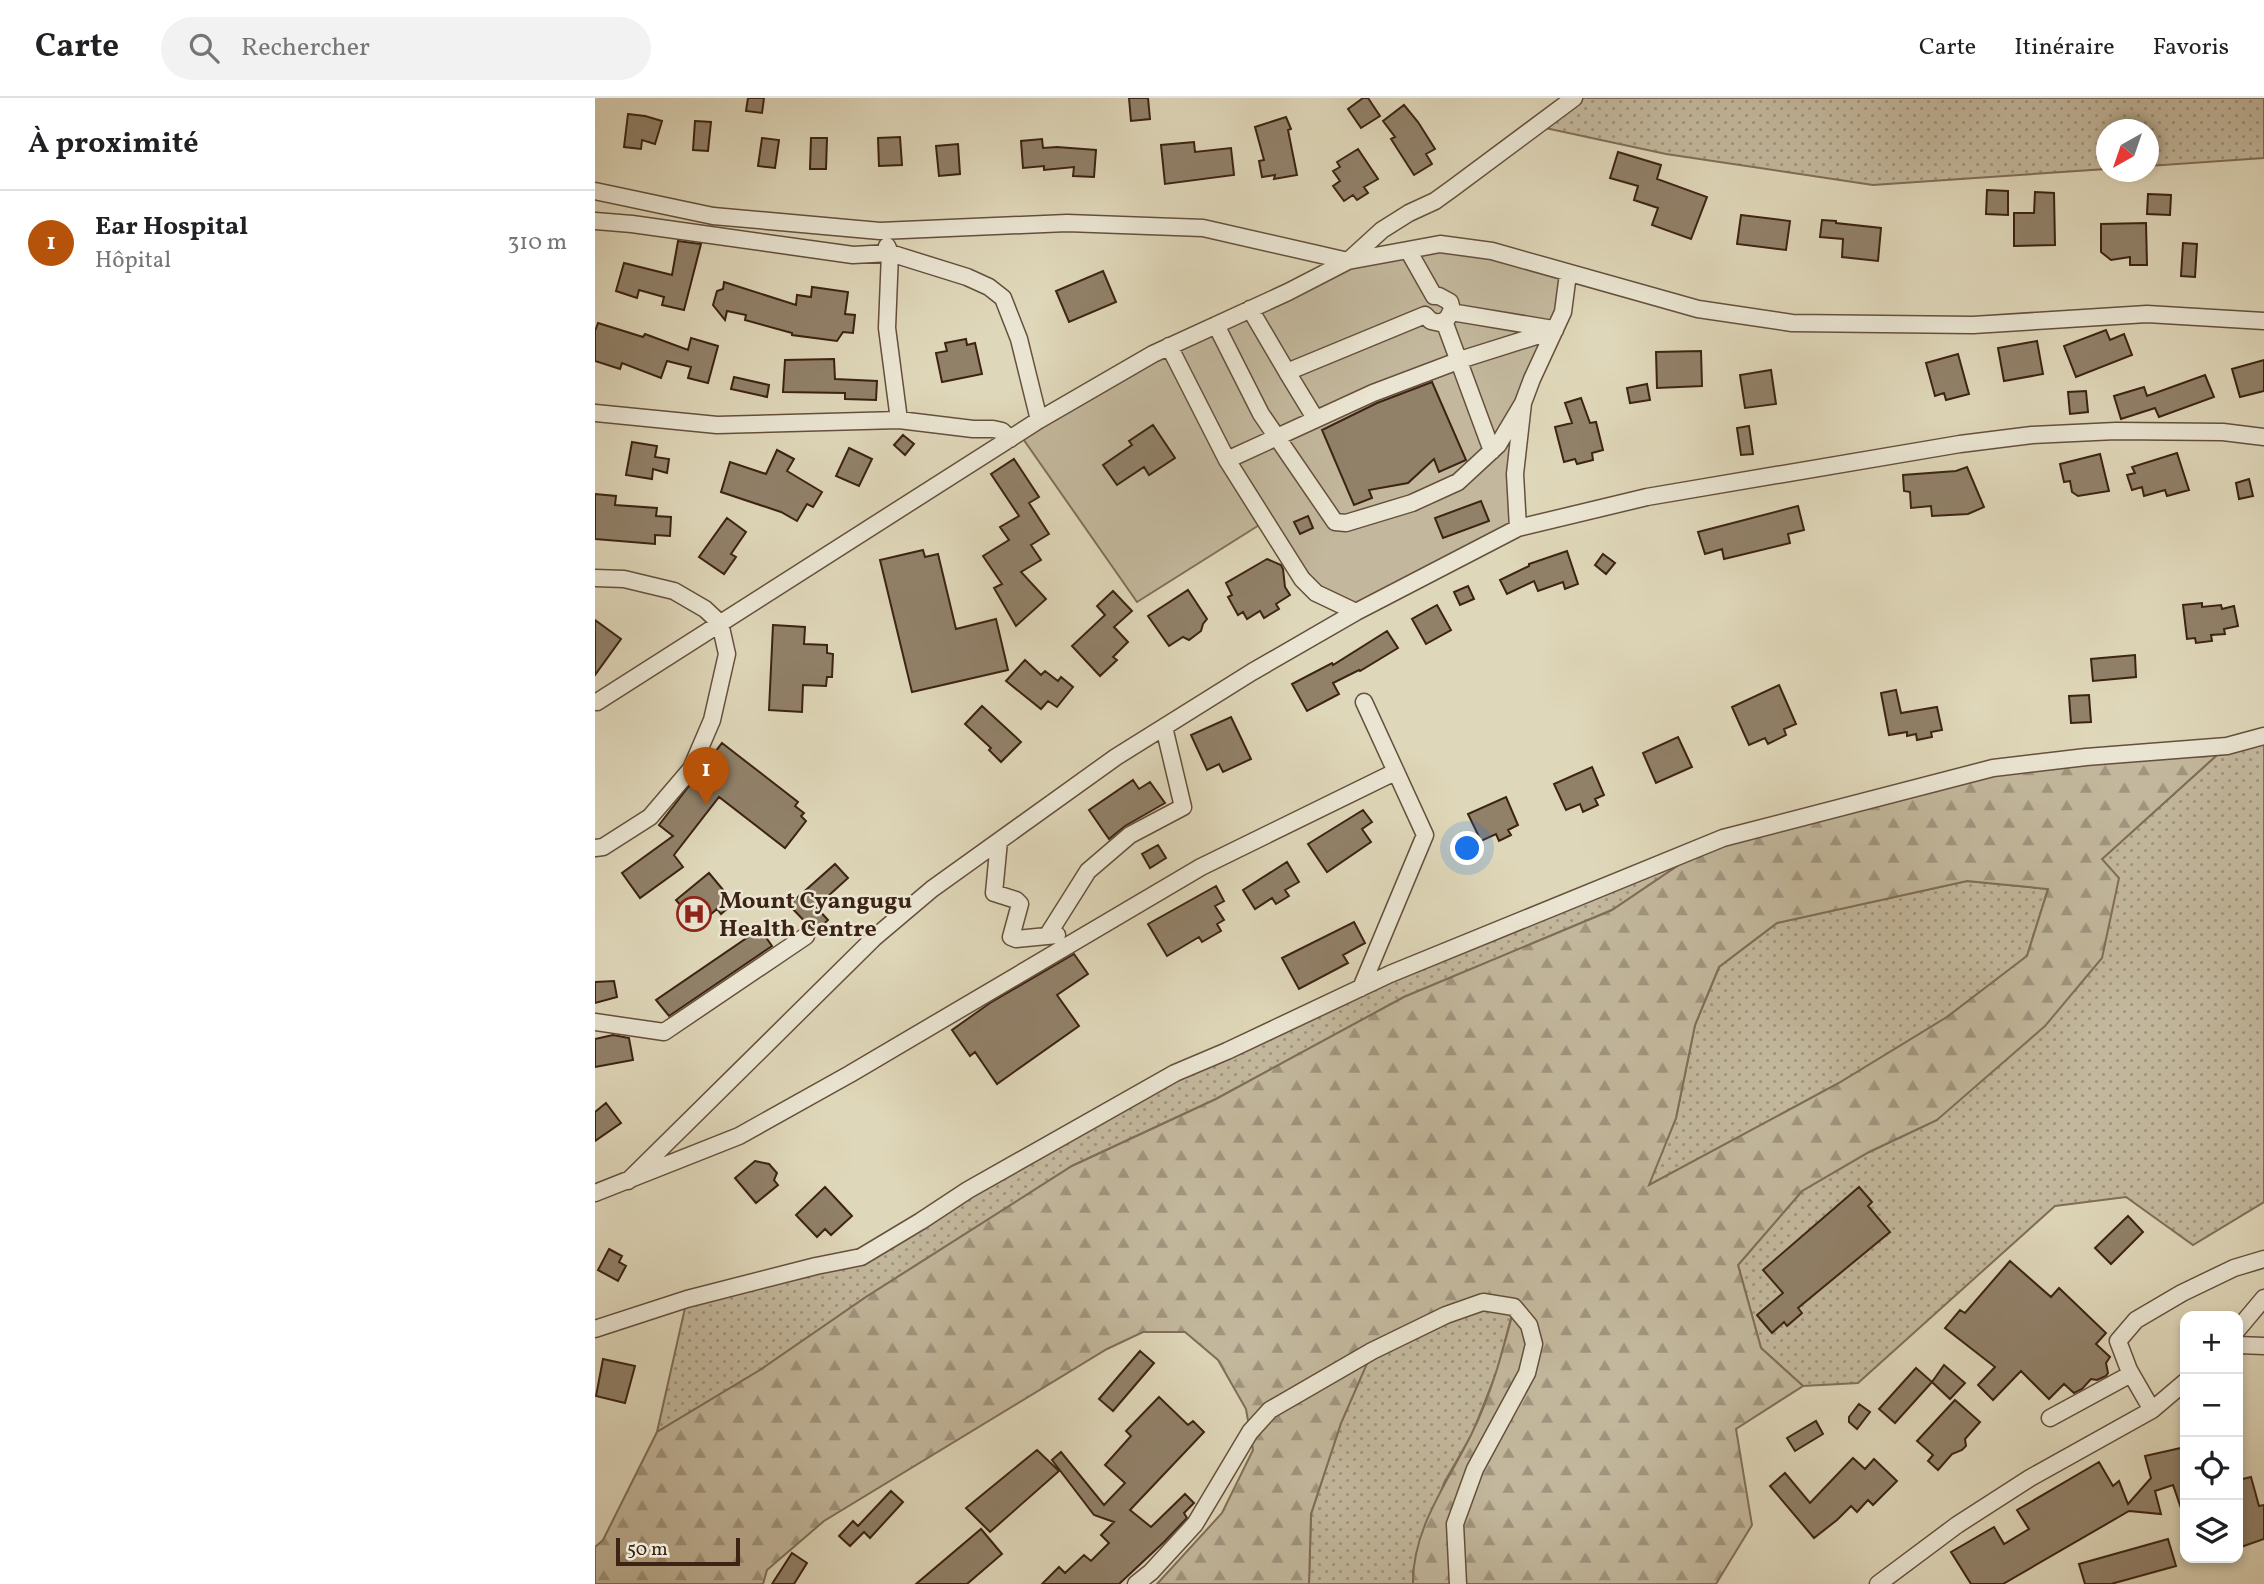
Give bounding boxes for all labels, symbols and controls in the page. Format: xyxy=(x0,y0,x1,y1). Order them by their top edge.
search box xyxy=(161,17,651,80)
text: Carte xyxy=(35,25,119,71)
icon: search xyxy=(185,29,223,67)
text: Rechercher xyxy=(241,30,370,66)
text: Carte xyxy=(1919,31,1976,65)
text: Itinéraire xyxy=(2014,31,2115,65)
text: Favoris xyxy=(2153,31,2229,65)
north arrow xyxy=(2096,119,2159,182)
text: À proximité xyxy=(28,123,199,165)
text: Ear Hospital xyxy=(95,209,248,245)
text: 1 xyxy=(46,227,56,259)
text: 310 m xyxy=(507,227,567,259)
text: Hôpital xyxy=(95,245,171,277)
pin: 1 xyxy=(683,747,729,805)
your location xyxy=(1450,831,1484,865)
place label: Mount Cyangugu Health Centre xyxy=(719,885,912,947)
hospital icon: Mount Cyangugu Health Centre xyxy=(675,895,713,933)
map controls xyxy=(2180,1311,2243,1563)
button: + xyxy=(2180,1311,2243,1374)
button: − xyxy=(2180,1374,2243,1437)
button: locate xyxy=(2180,1437,2243,1500)
button: layers xyxy=(2180,1500,2243,1563)
scale bar xyxy=(616,1535,740,1567)
text: 50 m xyxy=(627,1537,668,1563)

